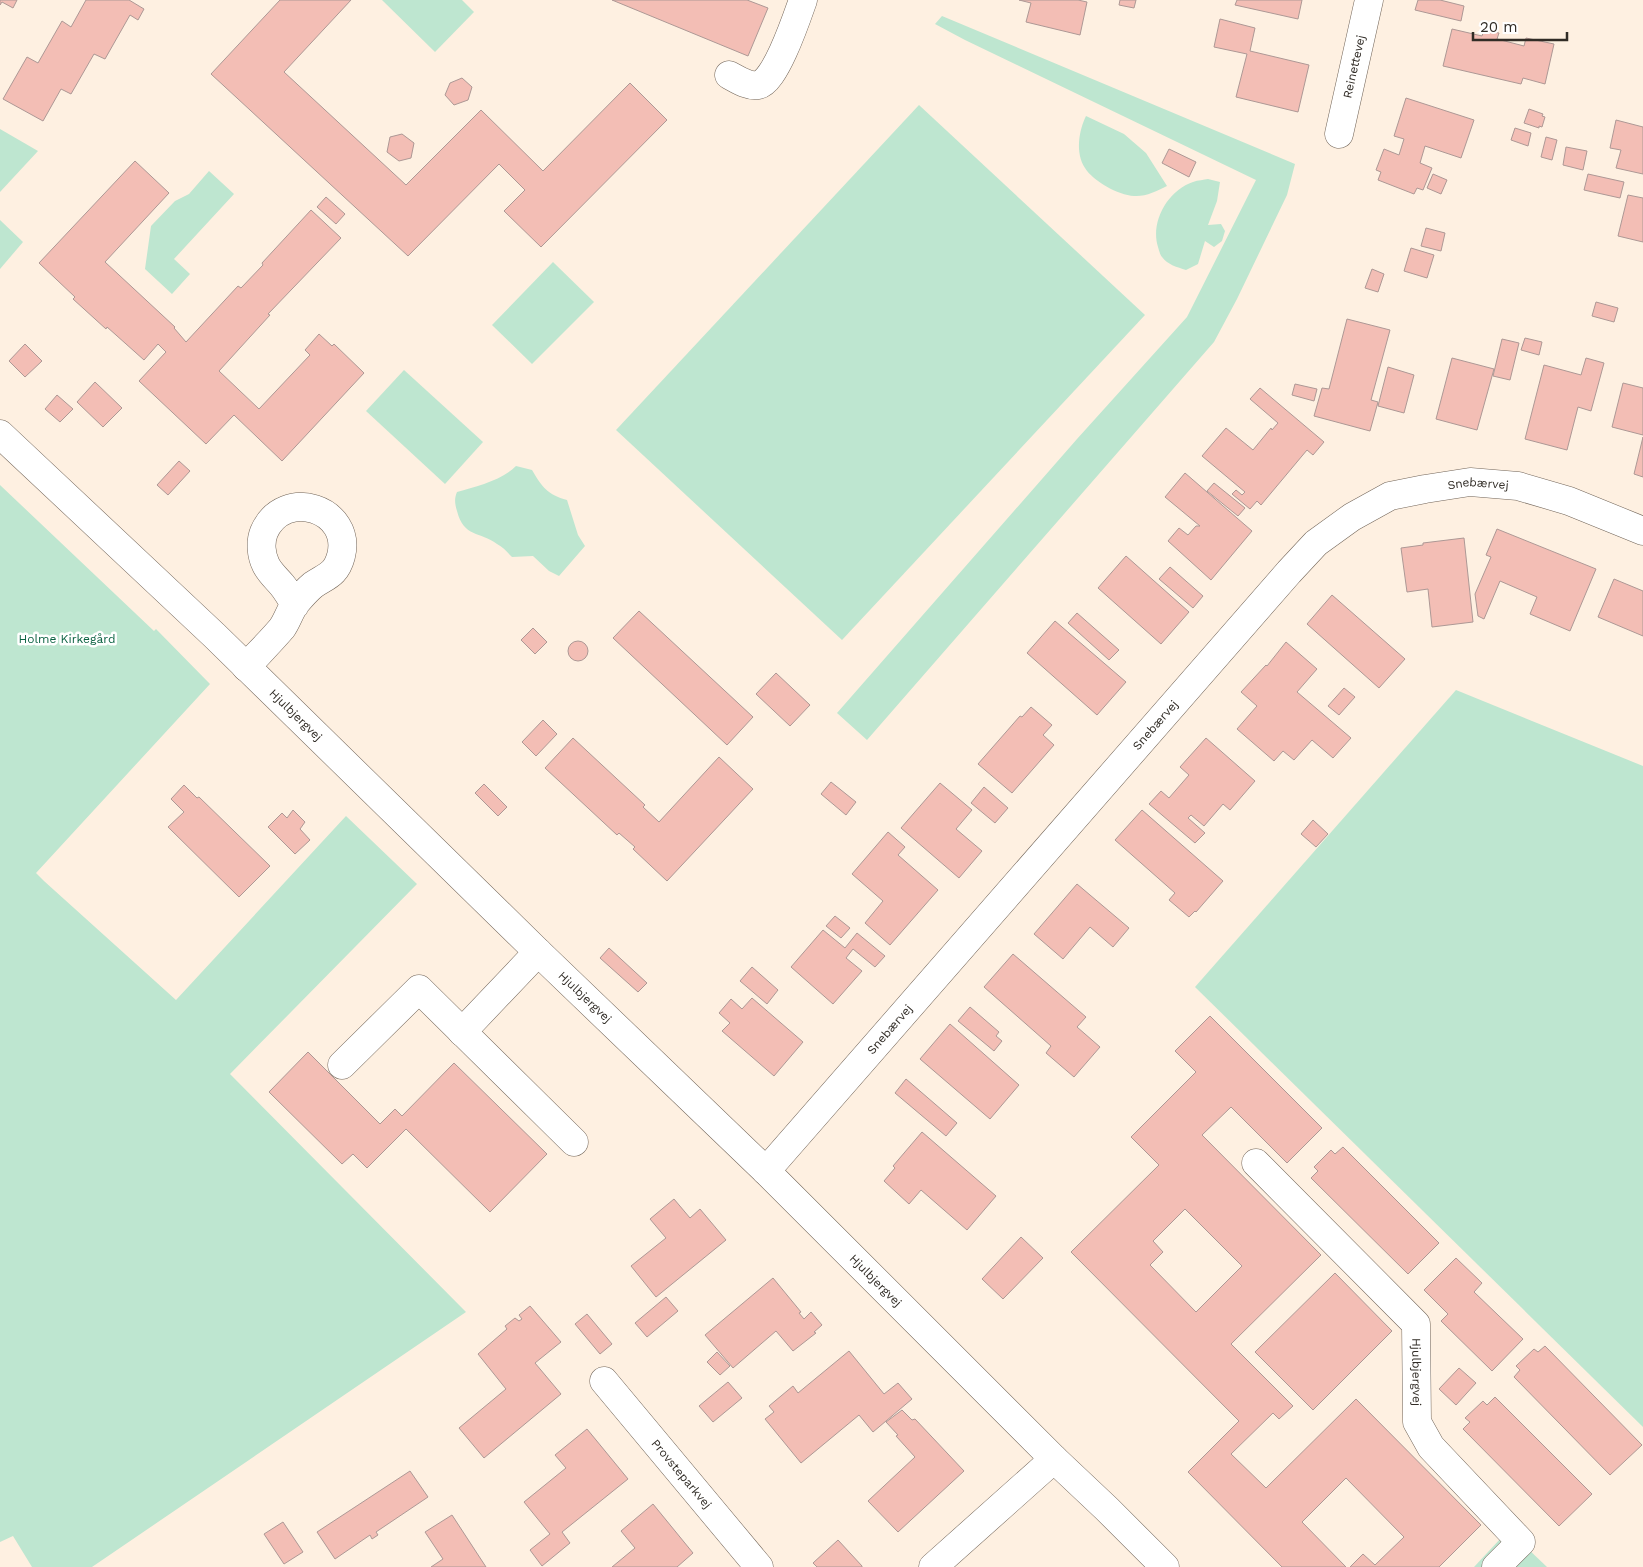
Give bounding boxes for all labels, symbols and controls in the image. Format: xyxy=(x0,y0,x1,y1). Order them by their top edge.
scale bar xyxy=(1473,10,1567,42)
text: 20 m xyxy=(1480,18,1518,36)
street label: Reinettevej xyxy=(1340,34,1368,100)
street label: Snebærvej xyxy=(1447,475,1509,492)
park label: Holme Kirkegård xyxy=(19,632,115,646)
street label: Hjulbjergvej xyxy=(267,686,325,744)
street label: Snebærvej xyxy=(1130,697,1181,753)
street label: Hjulbjergvej xyxy=(556,968,614,1026)
street label: Snebærvej xyxy=(864,1002,915,1057)
street label: Hjulbjergvej xyxy=(847,1252,905,1310)
street label: Hjulbjergvej xyxy=(1409,1338,1424,1406)
street label: Provsteparkvej xyxy=(649,1436,714,1511)

